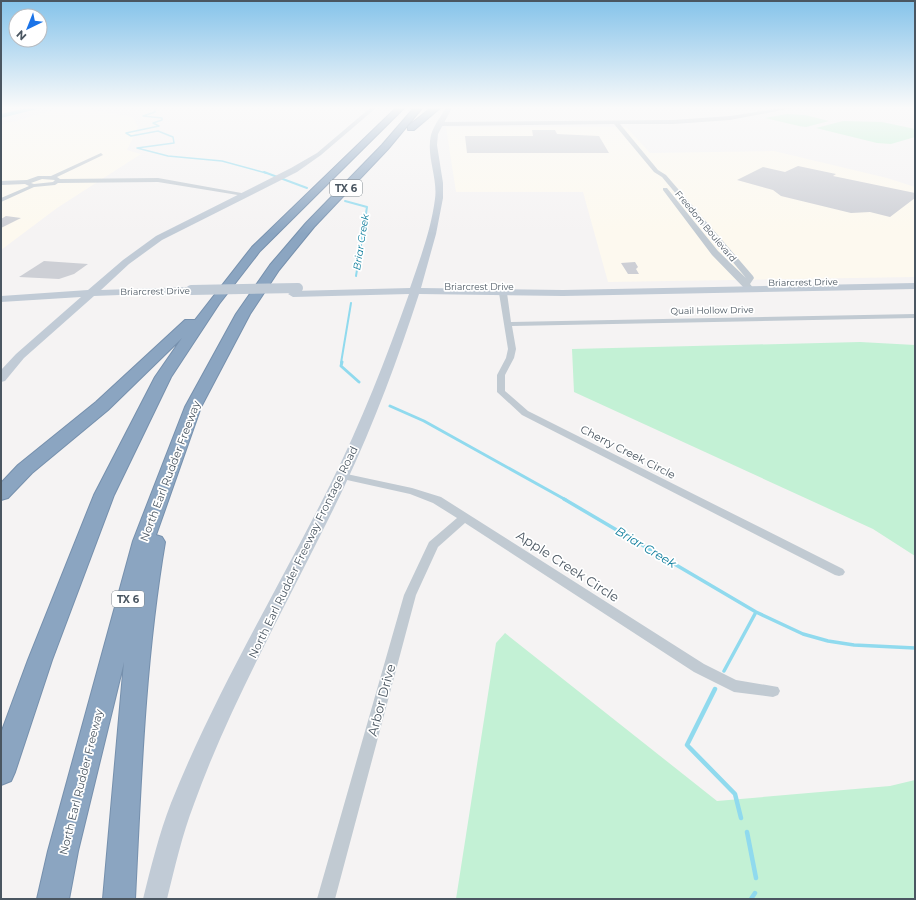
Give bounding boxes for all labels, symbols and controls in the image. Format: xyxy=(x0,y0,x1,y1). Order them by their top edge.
north arrow xyxy=(8,8,48,48)
text: N xyxy=(13,27,29,43)
road number: TX 6 xyxy=(330,180,362,196)
street label: Freedom Boulevard xyxy=(673,188,739,264)
water label: Briar Creek xyxy=(350,212,372,271)
street label: Briarcrest Drive xyxy=(768,276,838,288)
street label: Briarcrest Drive xyxy=(444,281,514,292)
street label: Briarcrest Drive xyxy=(120,285,190,297)
street label: Quail Hollow Drive xyxy=(670,304,754,316)
street label: North Earl Rudder Freeway xyxy=(137,399,203,543)
street label: Cherry Creek Circle xyxy=(578,422,678,482)
street label: North Earl Rudder Freeway Frontage Road xyxy=(245,444,361,660)
water label: Briar Creek xyxy=(613,523,680,571)
street label: Apple Creek Circle xyxy=(514,527,622,605)
road number: TX 6 xyxy=(112,591,144,607)
street label: Arbor Drive xyxy=(364,662,398,738)
street label: North Earl Rudder Freeway xyxy=(56,708,106,856)

